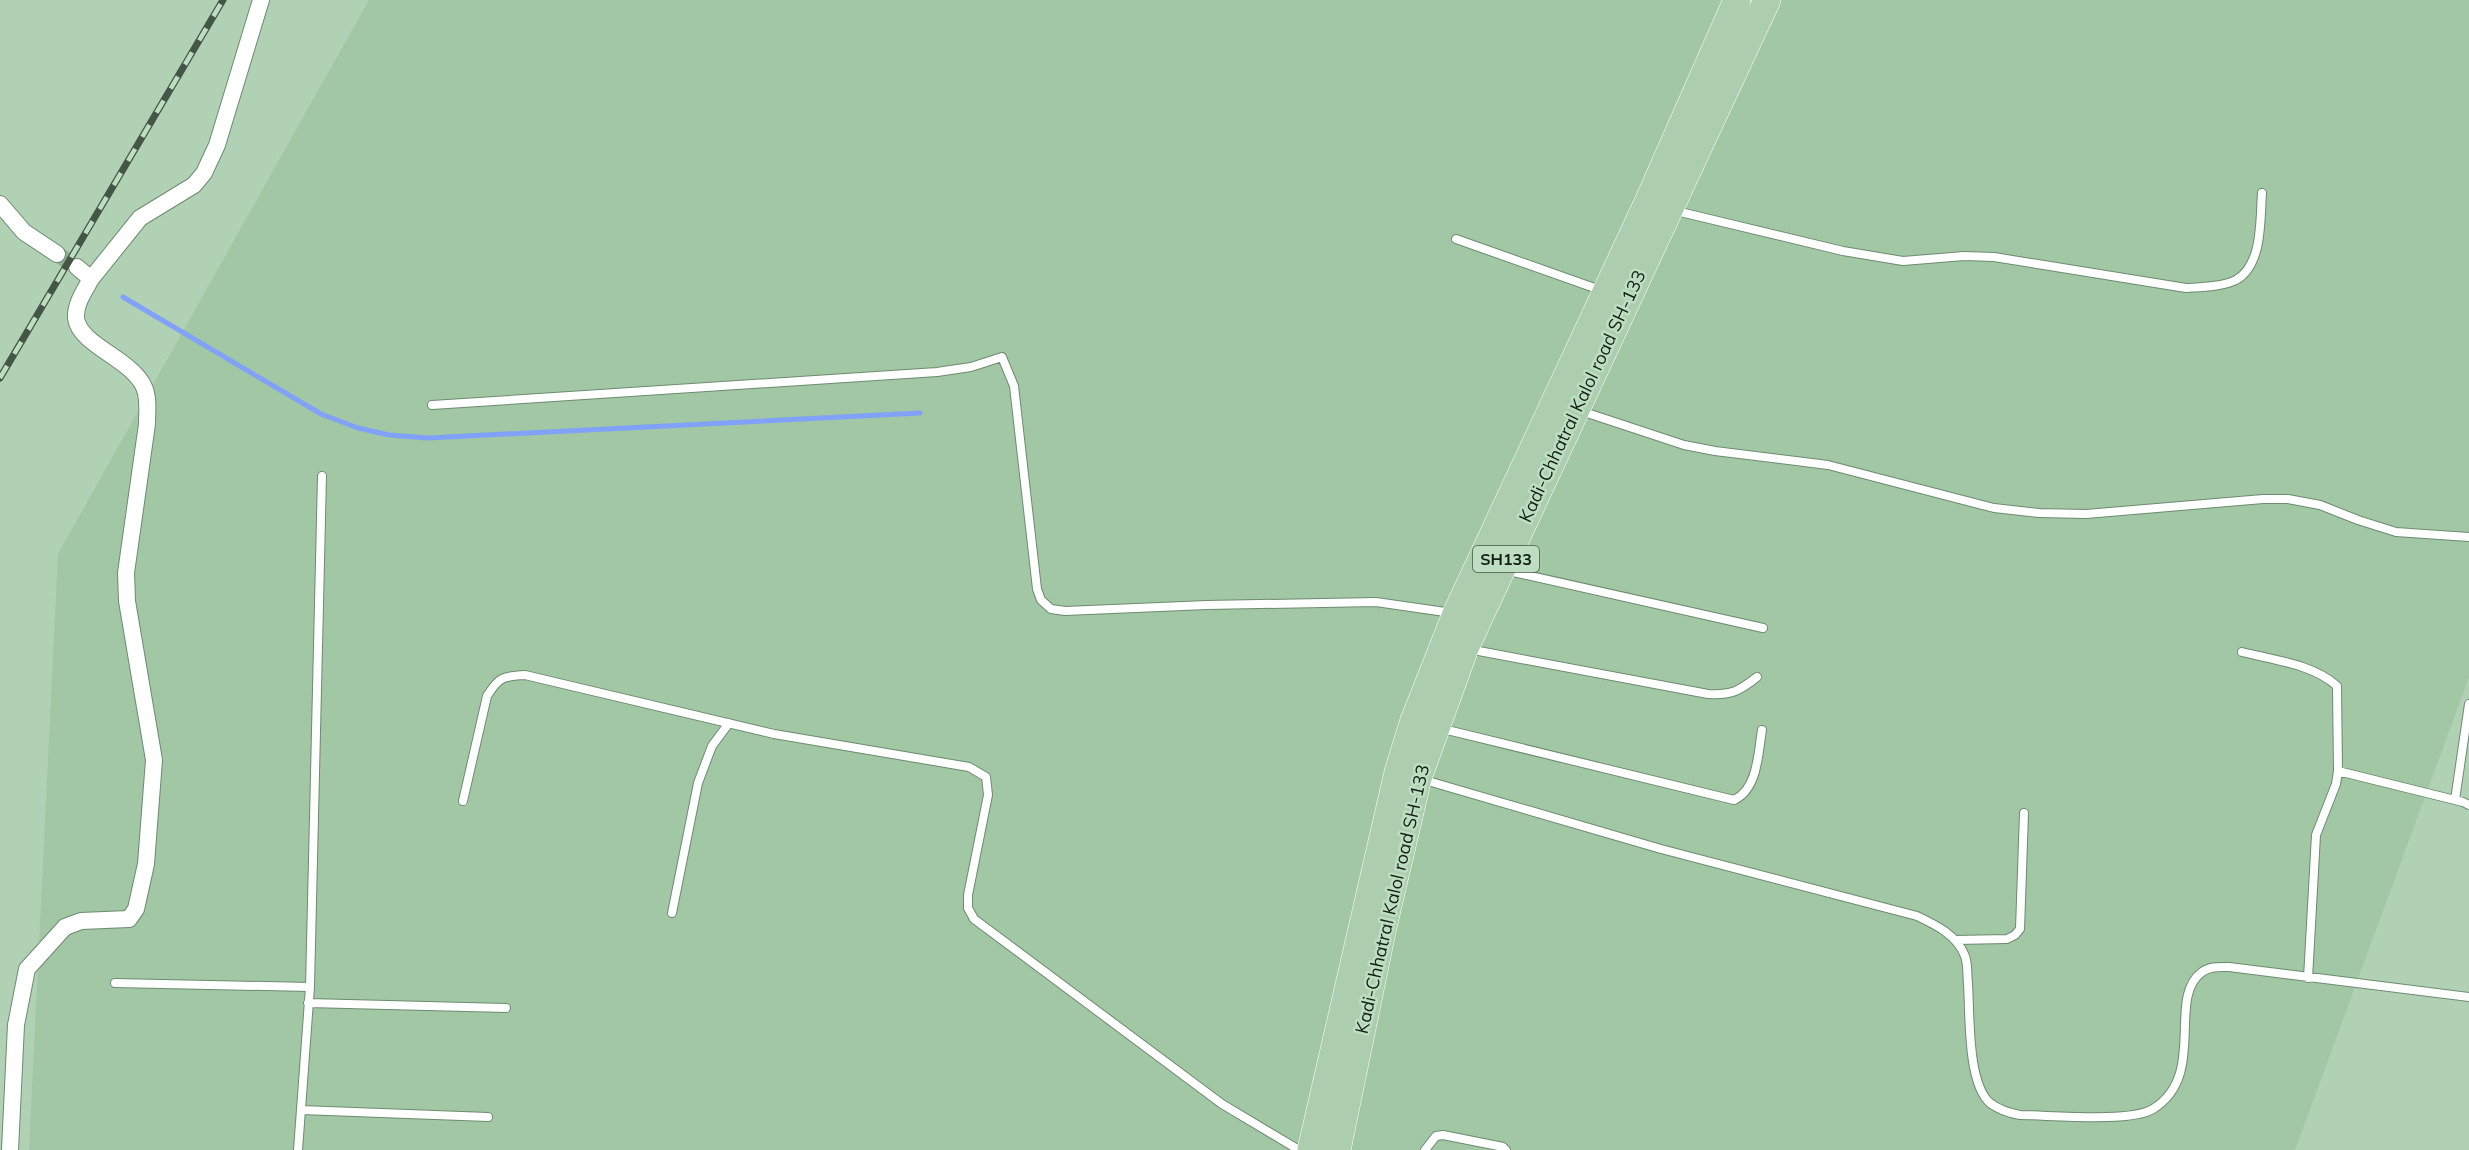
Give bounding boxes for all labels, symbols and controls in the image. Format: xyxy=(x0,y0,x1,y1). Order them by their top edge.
street label: Kadi-Chhatral Kalol road SH-133 xyxy=(1513,266,1651,526)
road number: SH133 xyxy=(1473,546,1539,572)
street label: Kadi-Chhatral Kalol road SH-133 xyxy=(1350,762,1434,1036)

